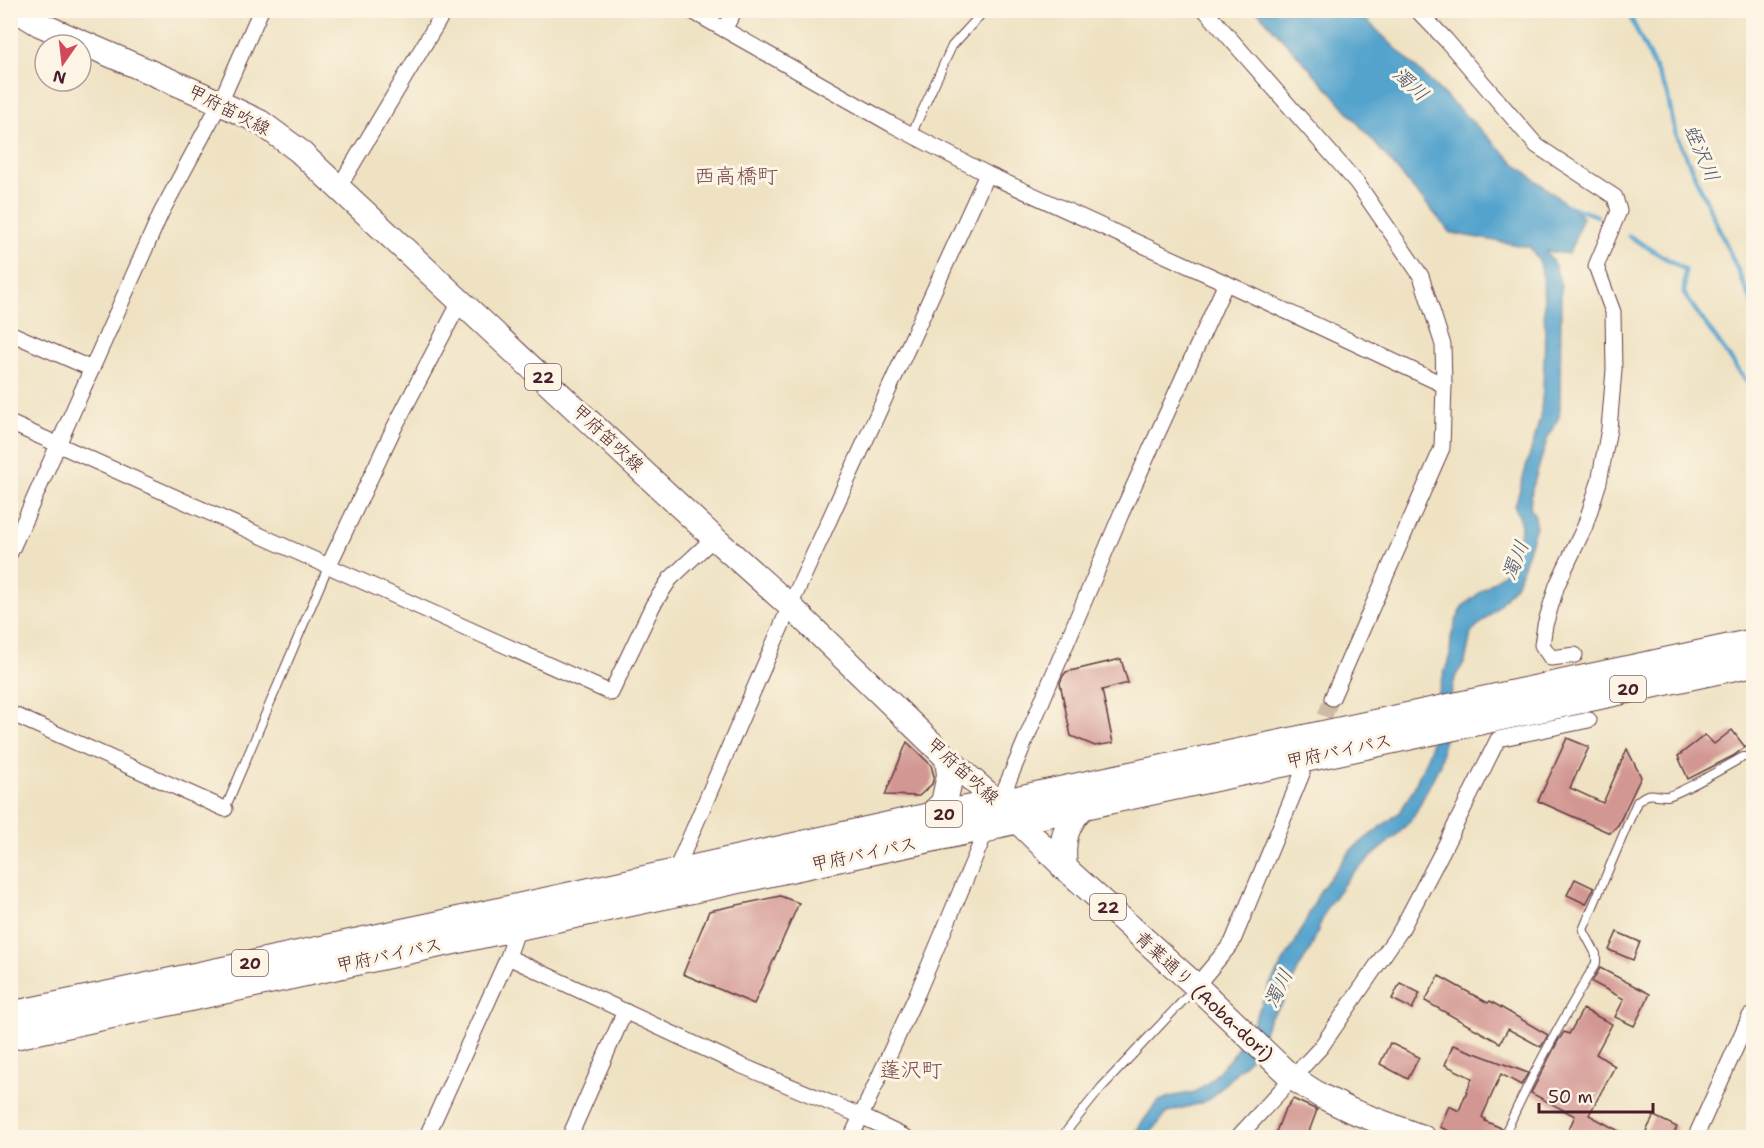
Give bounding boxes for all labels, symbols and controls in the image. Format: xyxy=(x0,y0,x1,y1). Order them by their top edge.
north arrow xyxy=(33,33,93,93)
water label: 濁川 xyxy=(1388,61,1434,107)
text: N xyxy=(51,65,68,89)
street label: 甲府笛吹線 xyxy=(183,79,275,141)
water label: 蛭沢川 xyxy=(1678,120,1726,186)
district label: 西高橋町 xyxy=(694,162,778,190)
road number: 22 xyxy=(525,364,561,390)
street label: 甲府笛吹線 xyxy=(567,399,649,477)
water label: 濁川 xyxy=(1495,537,1535,583)
road number: 20 xyxy=(1610,676,1646,702)
street label: 甲府バイパス xyxy=(1284,728,1394,774)
street label: 甲府笛吹線 xyxy=(922,732,1004,810)
road number: 20 xyxy=(926,801,962,827)
street label: 甲府バイパス xyxy=(809,831,919,877)
road number: 22 xyxy=(1090,894,1126,920)
street label: 青葉通り (Aoba-dori) xyxy=(1130,925,1278,1067)
street label: 甲府バイパス xyxy=(334,932,444,978)
road number: 20 xyxy=(232,950,268,976)
water label: 濁川 xyxy=(1257,964,1299,1012)
district label: 蓬沢町 xyxy=(880,1056,943,1084)
scale bar xyxy=(1539,1076,1653,1114)
text: 50 m xyxy=(1548,1085,1593,1109)

